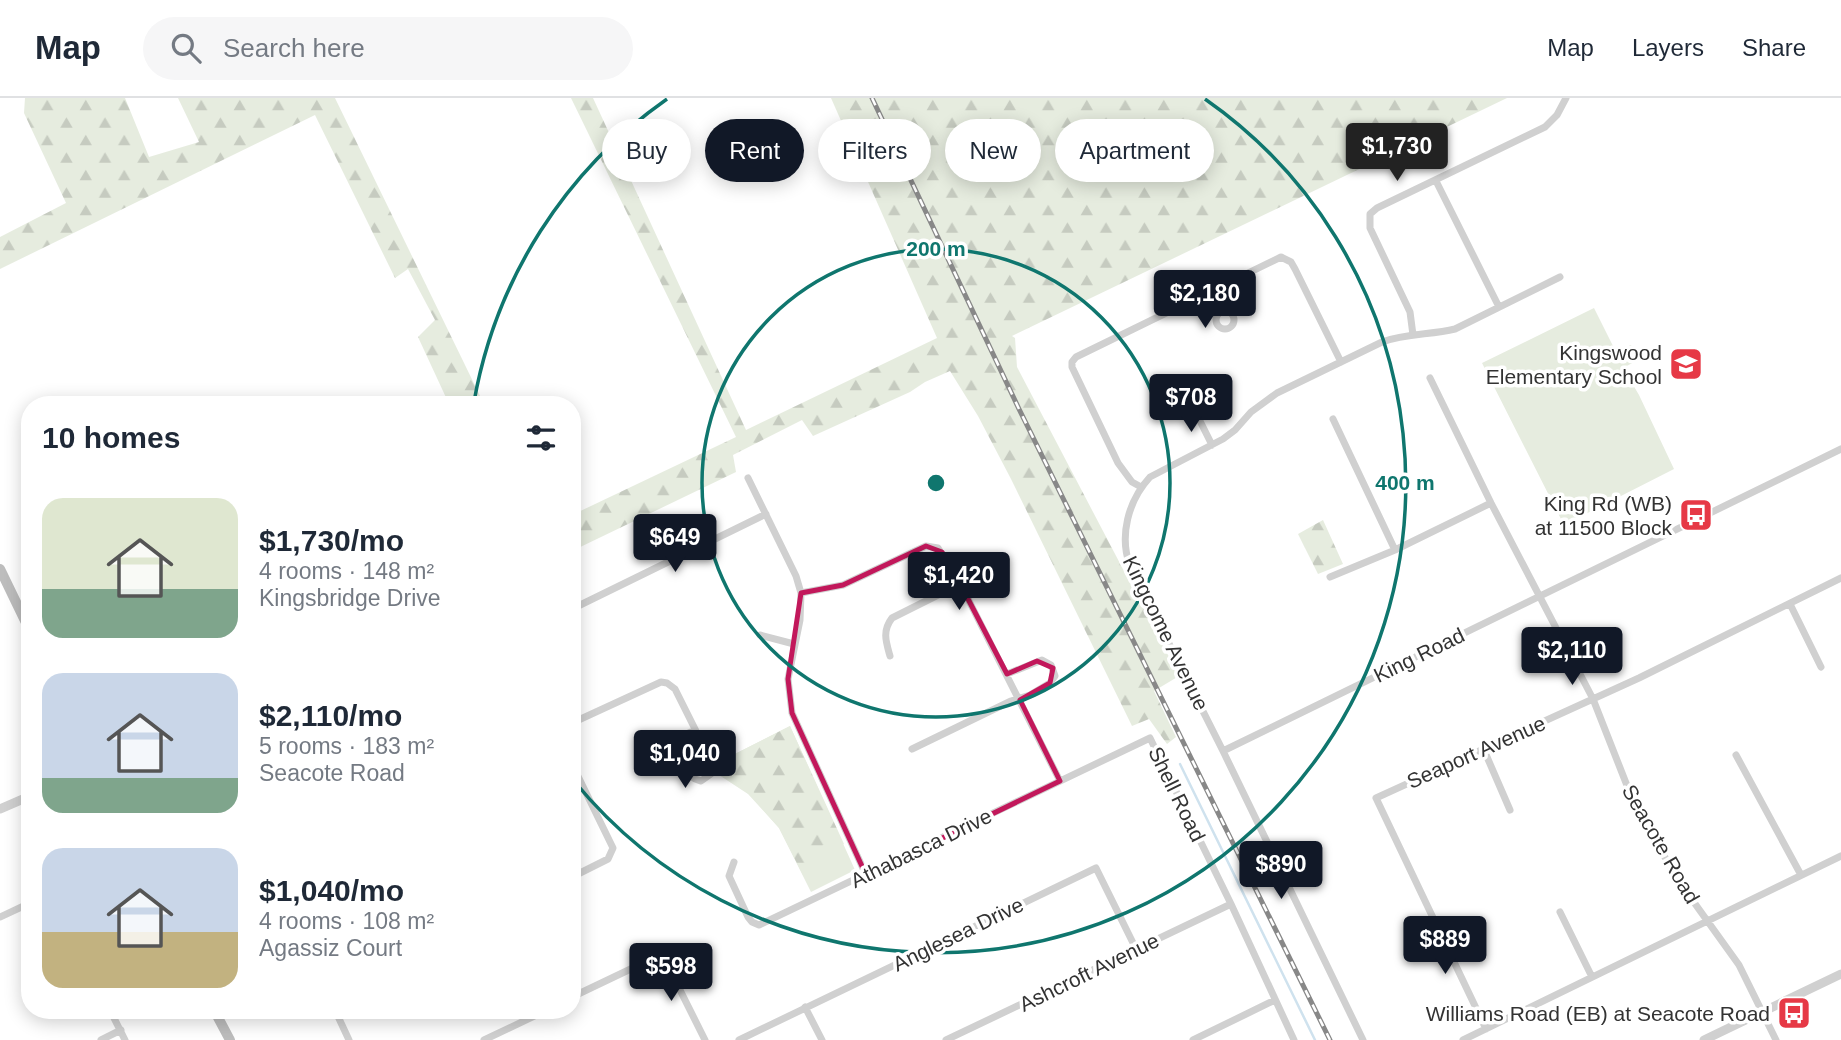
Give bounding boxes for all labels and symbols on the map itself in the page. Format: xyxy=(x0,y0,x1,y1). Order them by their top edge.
pin: $1,730 xyxy=(1340,123,1454,183)
text: 200 m xyxy=(906,237,966,260)
pin: $2,180 xyxy=(1148,271,1262,330)
place label: Kingswood Elementary School xyxy=(1486,341,1662,388)
school or university icon: Kingswood Elementary School xyxy=(1667,345,1705,383)
pin: $708 xyxy=(1150,374,1232,434)
centre of rings xyxy=(924,471,948,495)
text: 400 m xyxy=(1375,471,1435,494)
place label: King Rd (WB) at 11500 Block xyxy=(1535,492,1672,539)
bus stop icon: King Rd (WB) at 11500 Block xyxy=(1677,496,1715,534)
pin: $649 xyxy=(634,514,716,574)
pin: $1,420 xyxy=(902,552,1016,612)
street label: Kingcome Avenue xyxy=(1119,552,1213,714)
street label: King Road xyxy=(1370,623,1468,687)
pin: $2,110 xyxy=(1515,628,1629,687)
street label: Seaport Avenue xyxy=(1403,711,1549,793)
pin: $1,040 xyxy=(628,730,742,790)
street label: Shell Road xyxy=(1144,743,1210,845)
street label: Seacote Road xyxy=(1618,781,1704,907)
street label: Athabasca Drive xyxy=(847,804,995,892)
pin: $890 xyxy=(1240,842,1322,901)
street label: Anglesea Drive xyxy=(889,892,1027,976)
pin: $889 xyxy=(1404,916,1486,976)
street label: Ashcroft Avenue xyxy=(1015,928,1163,1016)
pin: $598 xyxy=(630,944,712,1003)
bus stop icon: Williams Road (EB) at Seacote Road xyxy=(1775,994,1813,1032)
place label: Williams Road (EB) at Seacote Road xyxy=(1426,1002,1770,1025)

